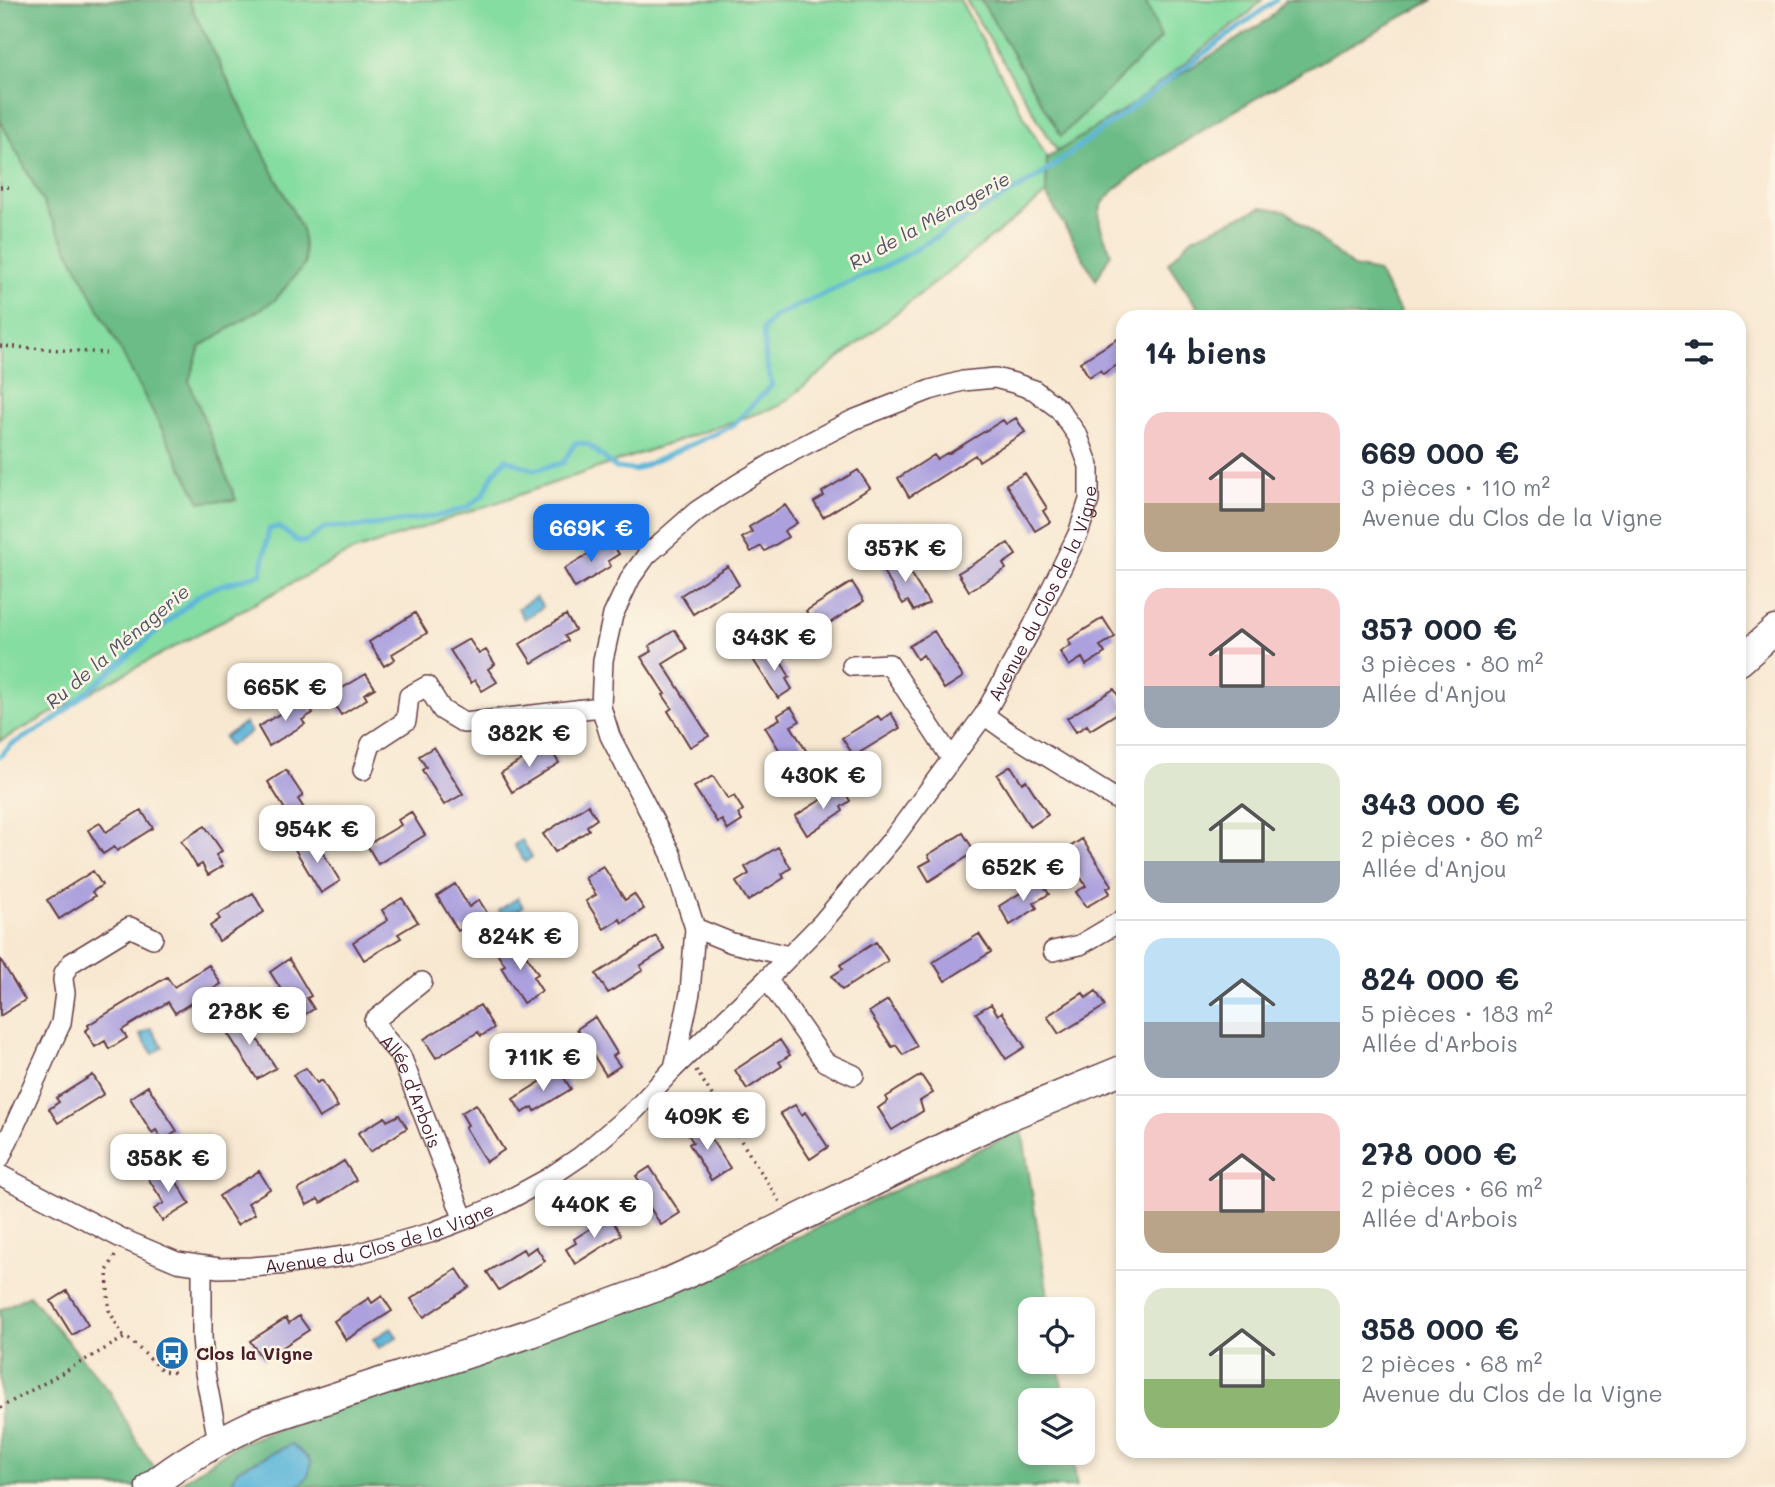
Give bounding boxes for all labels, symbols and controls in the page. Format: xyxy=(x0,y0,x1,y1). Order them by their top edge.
water label: Ru de la Ménagerie xyxy=(844,165,1014,275)
text: 14 biens xyxy=(1144,332,1267,372)
icon: filters xyxy=(1680,333,1718,371)
text: 669 000 € xyxy=(1361,432,1519,472)
icon: home xyxy=(1200,440,1284,524)
text: 3 pièces · 110 m² xyxy=(1361,472,1550,502)
street label: Avenue du Clos de la Vigne xyxy=(982,486,1101,705)
text: Avenue du Clos de la Vigne xyxy=(1361,502,1663,532)
pin: 669K € xyxy=(534,504,648,564)
text: 669K € xyxy=(549,512,633,542)
pin: 357K € xyxy=(848,524,962,584)
text: 357K € xyxy=(864,532,946,562)
water label: Ru de la Ménagerie xyxy=(40,578,194,714)
text: 357 000 € xyxy=(1361,608,1517,648)
pin: 343K € xyxy=(717,614,831,673)
icon: home xyxy=(1200,616,1284,700)
text: 343K € xyxy=(732,621,816,651)
text: 3 pièces · 80 m² xyxy=(1361,648,1543,678)
pin: 665K € xyxy=(228,664,342,723)
text: 665K € xyxy=(243,671,327,701)
text: Allée d'Anjou xyxy=(1361,678,1507,708)
pin: 382K € xyxy=(472,710,586,769)
text: 382K € xyxy=(488,717,570,747)
pin: 430K € xyxy=(766,752,880,811)
text: 430K € xyxy=(780,759,866,789)
text: 343 000 € xyxy=(1361,783,1520,823)
icon: home xyxy=(1200,791,1284,875)
pin: 954K € xyxy=(260,806,374,865)
text: 954K € xyxy=(275,813,359,843)
text: 2 pièces · 80 m² xyxy=(1361,823,1543,853)
pin: 652K € xyxy=(966,844,1080,903)
text: 652K € xyxy=(982,851,1064,881)
text: Allée d'Anjou xyxy=(1361,853,1507,883)
pin: 824K € xyxy=(463,912,577,972)
text: 824K € xyxy=(478,920,562,950)
text: 824 000 € xyxy=(1361,958,1519,998)
icon: home xyxy=(1200,966,1284,1050)
pin: 278K € xyxy=(192,988,306,1047)
text: 278K € xyxy=(208,995,290,1025)
text: 5 pièces · 183 m² xyxy=(1361,998,1553,1028)
text: Allée d'Arbois xyxy=(1361,1028,1518,1058)
street label: Allée d'Arbois xyxy=(375,1029,447,1151)
pin: 711K € xyxy=(486,1034,600,1093)
text: 711K € xyxy=(505,1041,581,1071)
pin: 409K € xyxy=(650,1092,764,1152)
text: 409K € xyxy=(664,1100,750,1130)
text: 278 000 € xyxy=(1361,1133,1517,1173)
pin: 358K € xyxy=(111,1134,225,1194)
icon: home xyxy=(1200,1141,1284,1225)
text: 358K € xyxy=(126,1142,210,1172)
text: 2 pièces · 66 m² xyxy=(1361,1173,1543,1203)
pin: 440K € xyxy=(537,1180,651,1240)
text: 440K € xyxy=(551,1188,637,1218)
street label: Avenue du Clos de la Vigne xyxy=(264,1197,497,1278)
text: Allée d'Arbois xyxy=(1361,1203,1518,1233)
map controls xyxy=(1018,1297,1095,1465)
button: locate xyxy=(1018,1297,1095,1374)
text: 358 000 € xyxy=(1361,1308,1519,1348)
icon: home xyxy=(1200,1316,1284,1400)
bus stop icon: Clos la Vigne xyxy=(153,1334,191,1372)
place label: Clos la Vigne xyxy=(196,1341,313,1365)
text: 2 pièces · 68 m² xyxy=(1361,1348,1543,1378)
text: Avenue du Clos de la Vigne xyxy=(1361,1378,1663,1408)
button: layers xyxy=(1018,1388,1095,1465)

